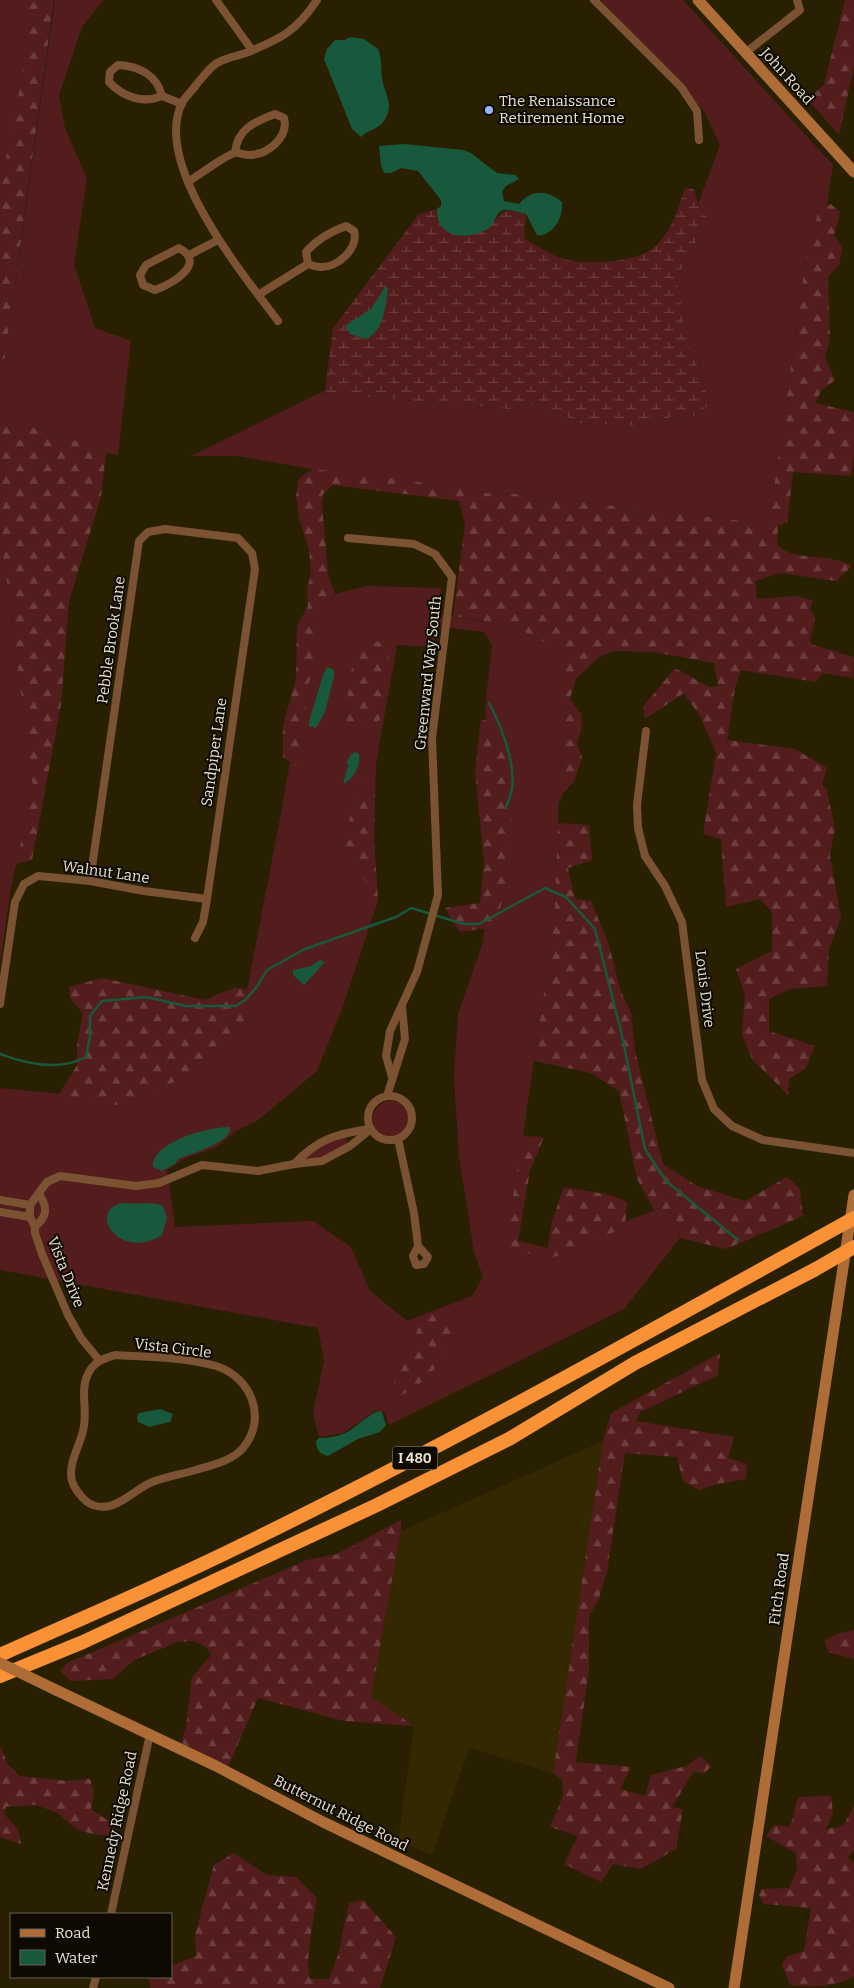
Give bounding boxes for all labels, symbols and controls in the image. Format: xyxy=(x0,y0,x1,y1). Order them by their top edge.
street label: John Road xyxy=(756,43,817,108)
place label: The Renaissance Retirement Home xyxy=(499,92,624,127)
marker: The Renaissance Retirement Home xyxy=(483,104,495,116)
street label: Pebble Brook Lane xyxy=(93,575,129,705)
street label: Greenward Way South xyxy=(411,594,445,751)
street label: Sandpiper Lane xyxy=(197,697,231,807)
street label: Walnut Lane xyxy=(61,857,151,887)
street label: Louis Drive xyxy=(691,949,719,1029)
street label: Vista Drive xyxy=(44,1234,88,1310)
street label: Vista Circle xyxy=(133,1334,213,1362)
road number: I 480 xyxy=(392,1446,438,1470)
street label: Fitch Road xyxy=(765,1552,793,1626)
street label: Kennedy Ridge Road xyxy=(93,1749,141,1893)
street label: Butternut Ridge Road xyxy=(271,1771,412,1855)
legend xyxy=(10,1913,172,1978)
text: Road xyxy=(55,1924,90,1942)
text: Water xyxy=(55,1949,98,1967)

